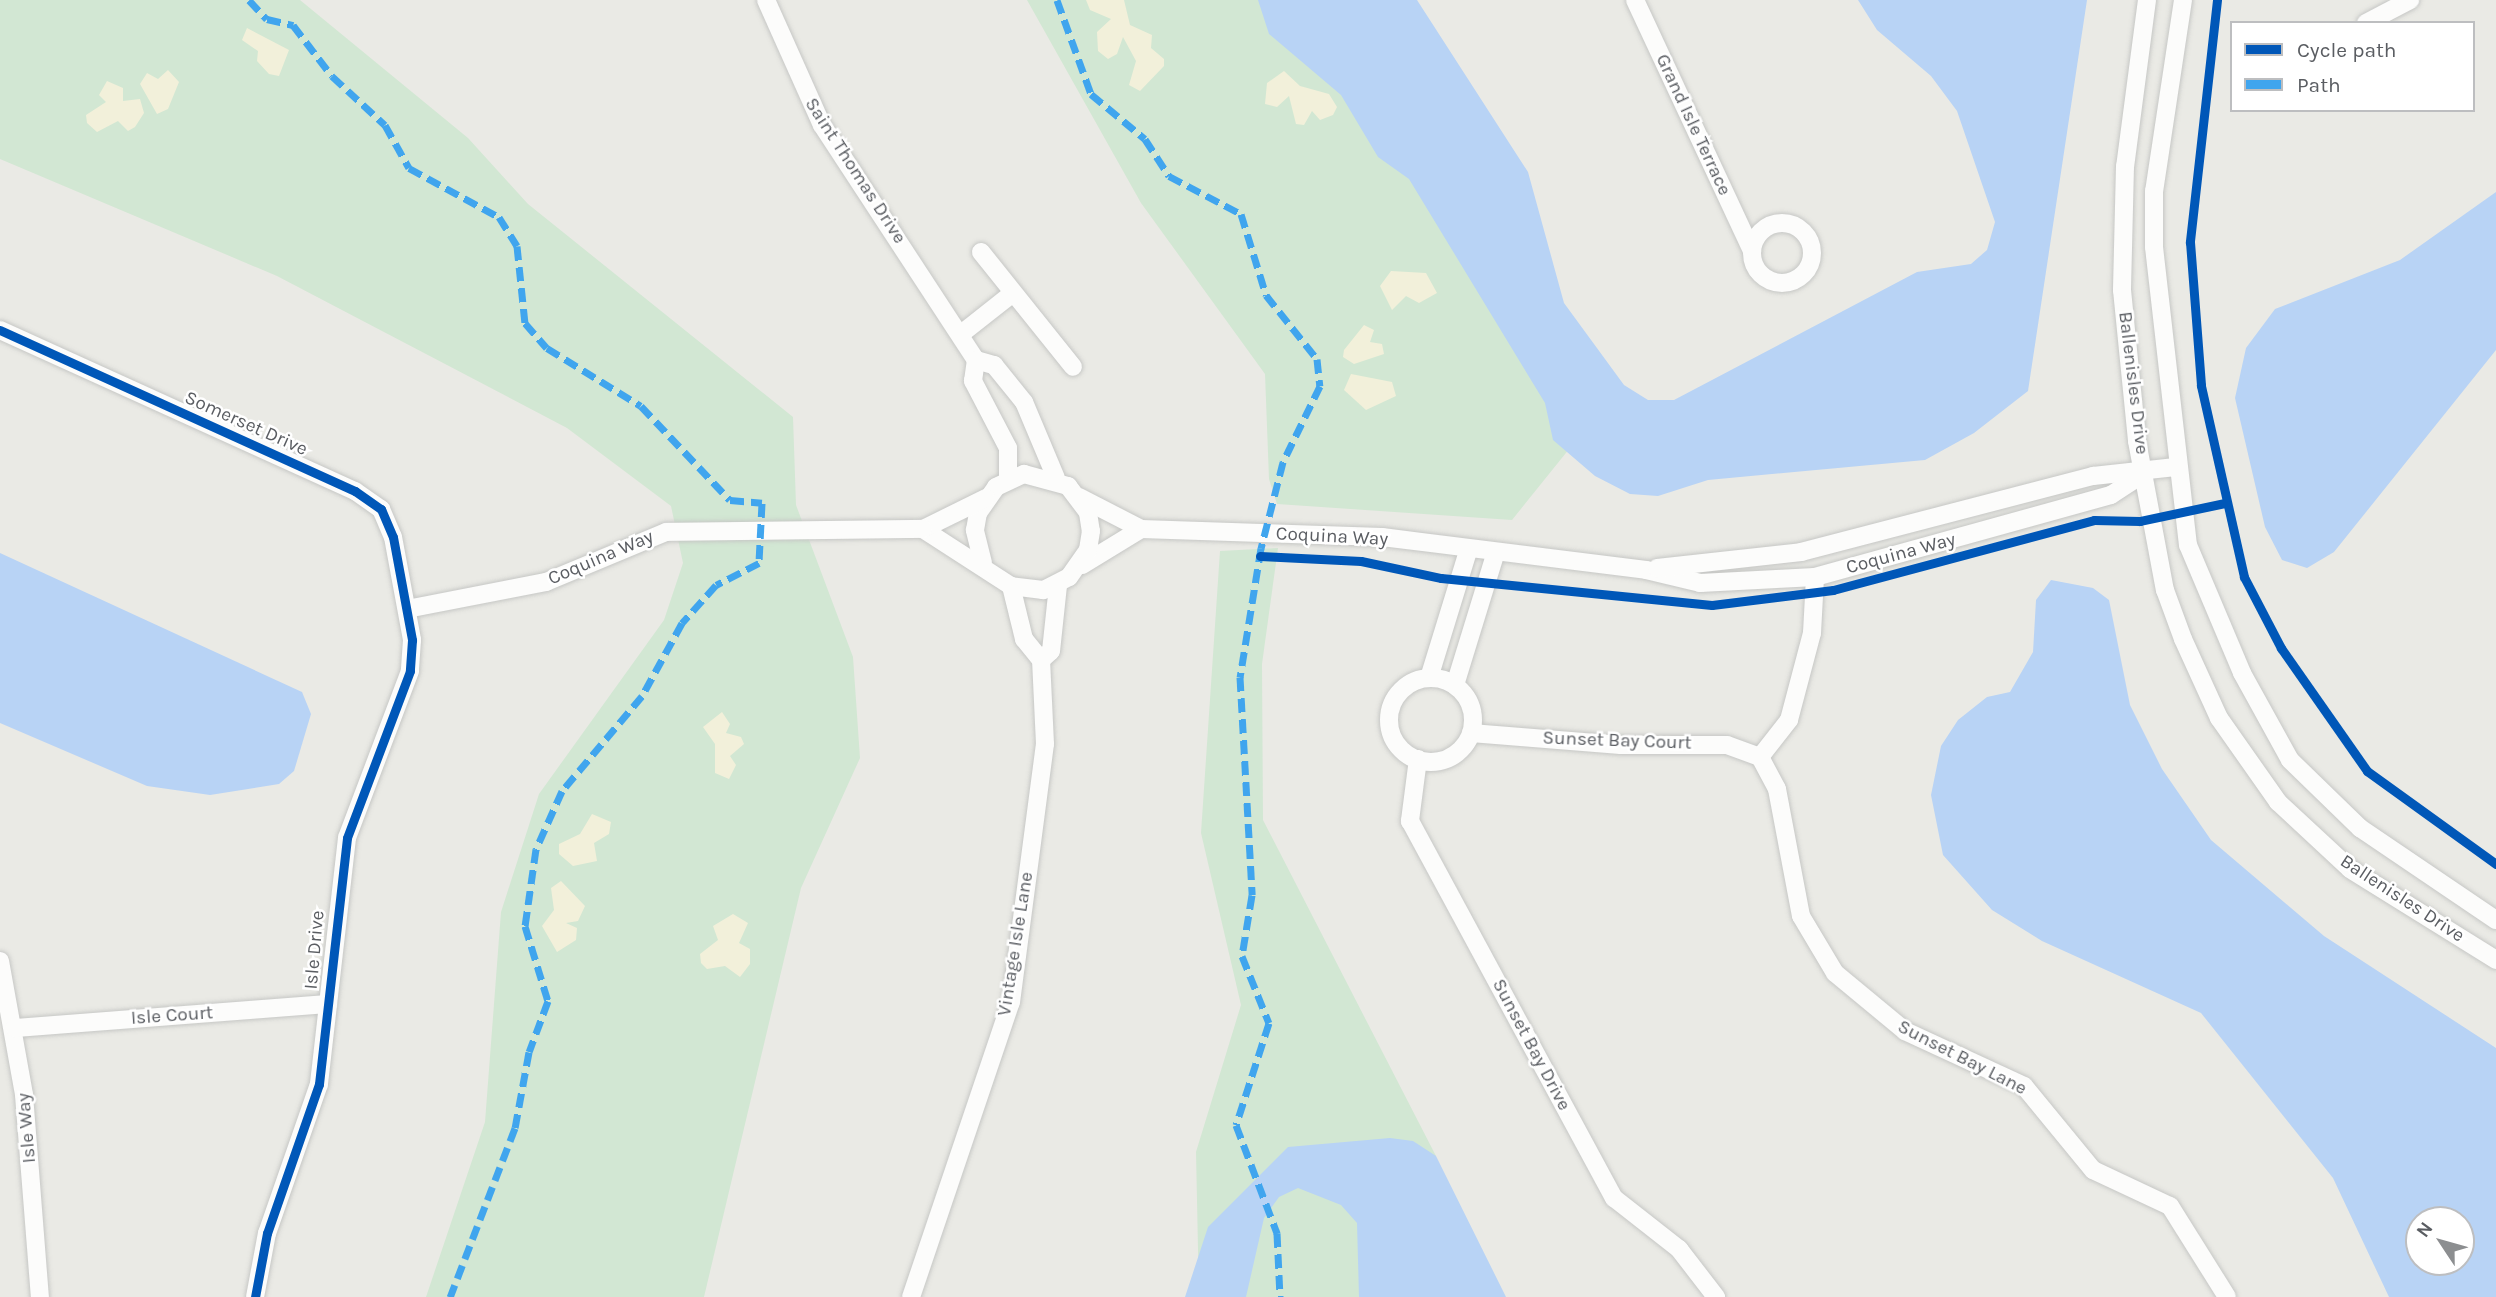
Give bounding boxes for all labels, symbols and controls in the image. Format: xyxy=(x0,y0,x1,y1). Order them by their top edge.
legend xyxy=(2230,21,2475,112)
text: Cycle path xyxy=(2297,38,2397,62)
street label: Grand Isle Terrace xyxy=(1650,51,1736,199)
text: Path xyxy=(2297,73,2341,97)
street label: Saint Thomas Drive xyxy=(799,94,911,248)
street label: Ballenisles Drive xyxy=(2113,310,2153,456)
street label: Somerset Drive xyxy=(181,387,311,461)
street label: Coquina Way xyxy=(1275,523,1389,551)
street label: Coquina Way xyxy=(545,526,657,590)
street label: Coquina Way xyxy=(1844,528,1958,580)
street label: Sunset Bay Court xyxy=(1542,727,1692,755)
street label: Ballenisles Drive xyxy=(2336,850,2468,948)
street label: Vintage Isle Lane xyxy=(993,870,1039,1018)
street label: Isle Drive xyxy=(300,910,330,990)
street label: Sunset Bay Drive xyxy=(1487,975,1575,1115)
street label: Isle Court xyxy=(130,1002,214,1030)
street label: Sunset Bay Lane xyxy=(1894,1016,2030,1100)
street label: Isle Way xyxy=(13,1092,41,1164)
north arrow xyxy=(2405,1206,2475,1276)
text: N xyxy=(2412,1218,2438,1242)

